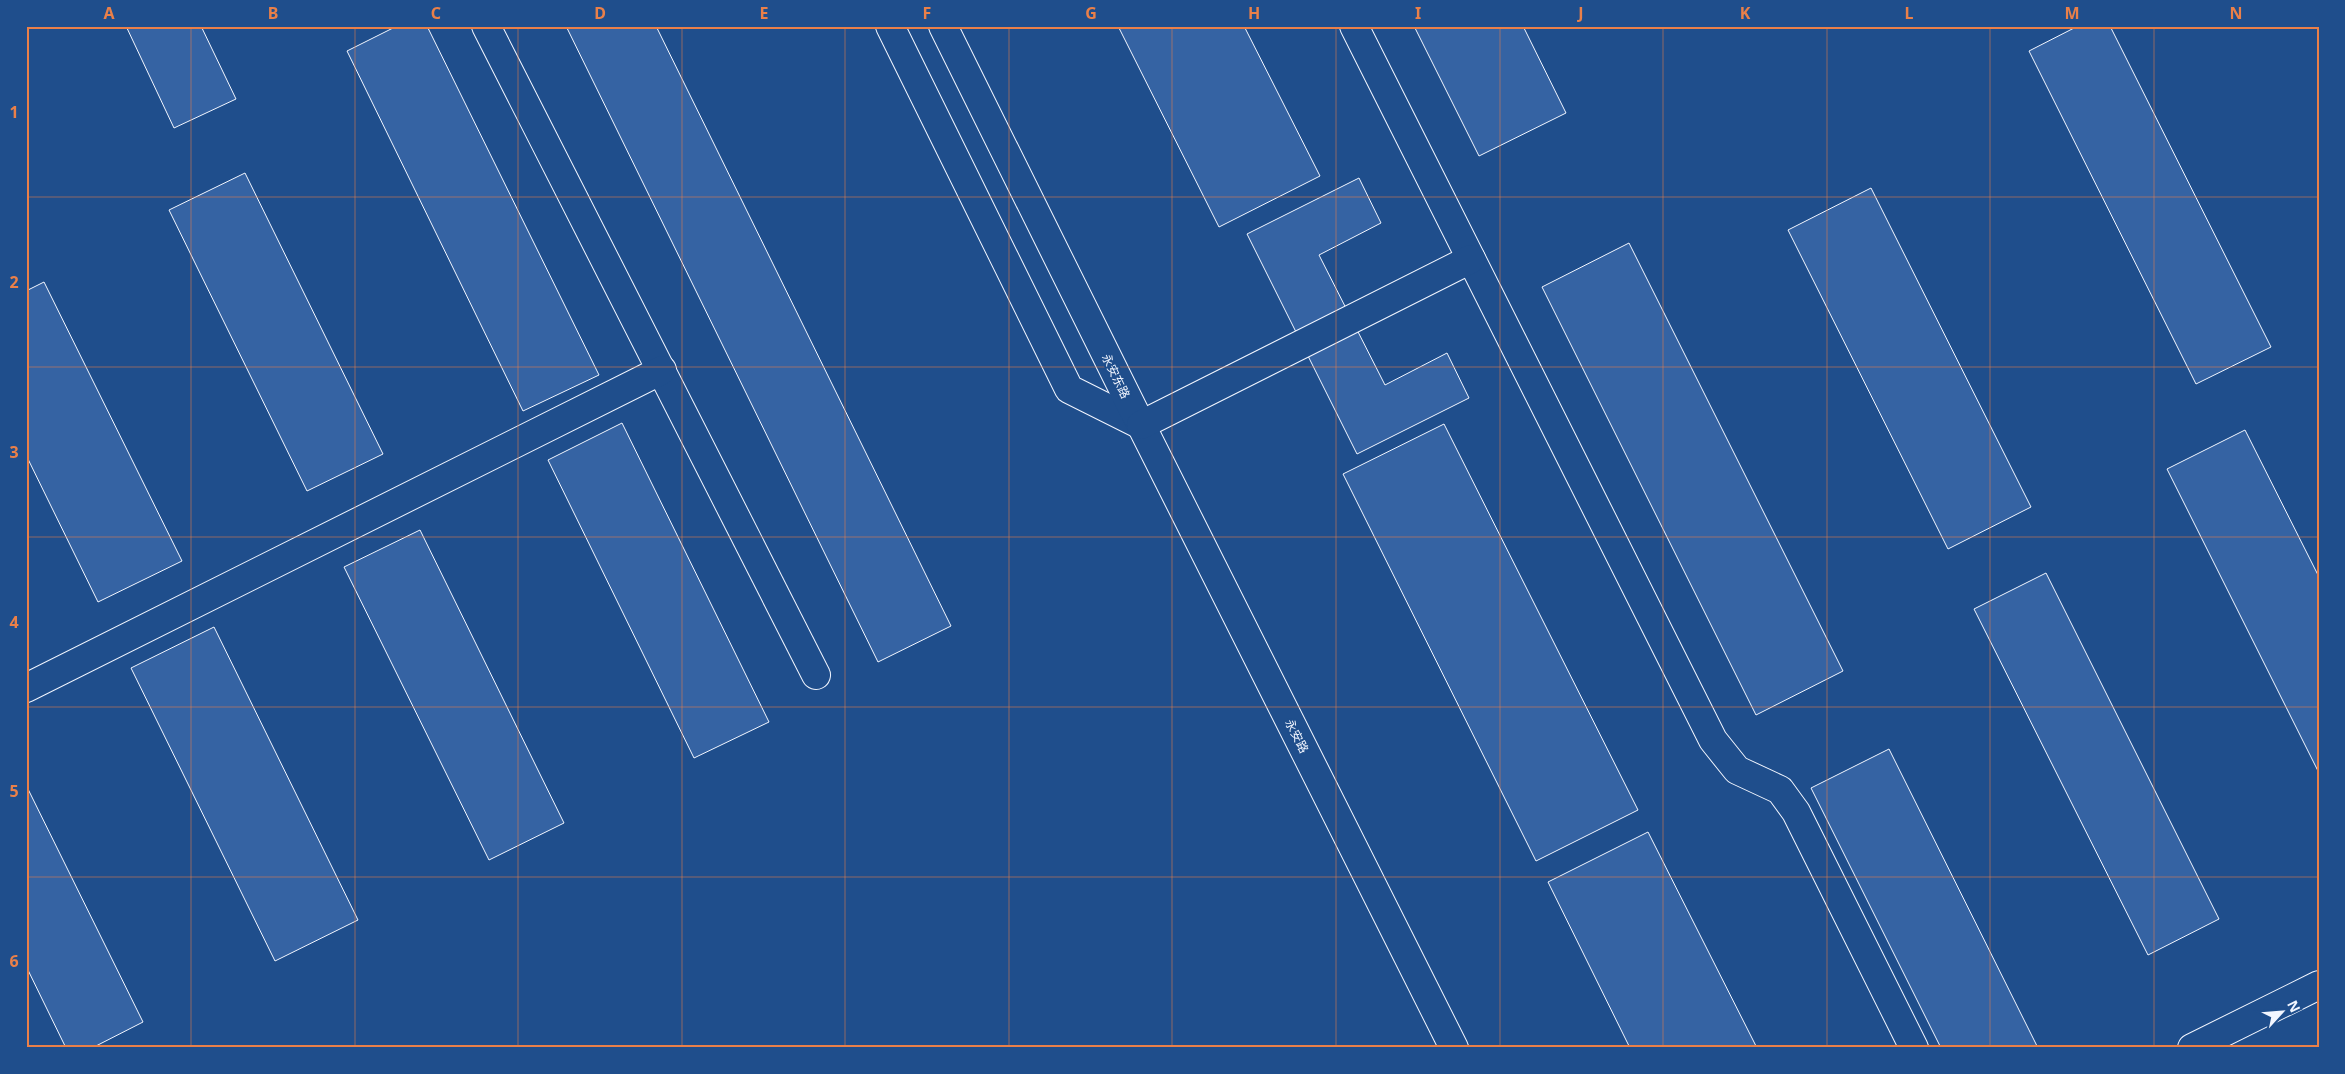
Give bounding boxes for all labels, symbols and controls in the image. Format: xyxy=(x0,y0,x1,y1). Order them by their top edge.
text: A xyxy=(103,2,115,24)
text: B xyxy=(268,2,278,24)
text: C xyxy=(431,2,441,24)
text: D xyxy=(594,2,606,24)
text: E xyxy=(760,2,769,24)
text: F xyxy=(923,2,931,24)
text: G xyxy=(1085,2,1097,24)
text: H xyxy=(1248,2,1260,24)
text: I xyxy=(1415,2,1421,24)
text: J xyxy=(1576,2,1584,24)
text: K xyxy=(1740,2,1751,24)
text: L xyxy=(1905,2,1914,24)
text: M xyxy=(2064,2,2080,24)
text: N xyxy=(2229,2,2243,24)
text: 1 xyxy=(9,101,19,123)
text: 2 xyxy=(9,271,19,293)
street label: 永安东路 xyxy=(1098,351,1134,401)
text: 3 xyxy=(9,441,19,463)
text: 4 xyxy=(9,611,19,633)
street label: 永安路 xyxy=(1281,716,1313,756)
text: 5 xyxy=(9,780,19,802)
text: 6 xyxy=(9,950,19,972)
north arrow xyxy=(2258,986,2308,1036)
text: N xyxy=(2283,997,2305,1015)

